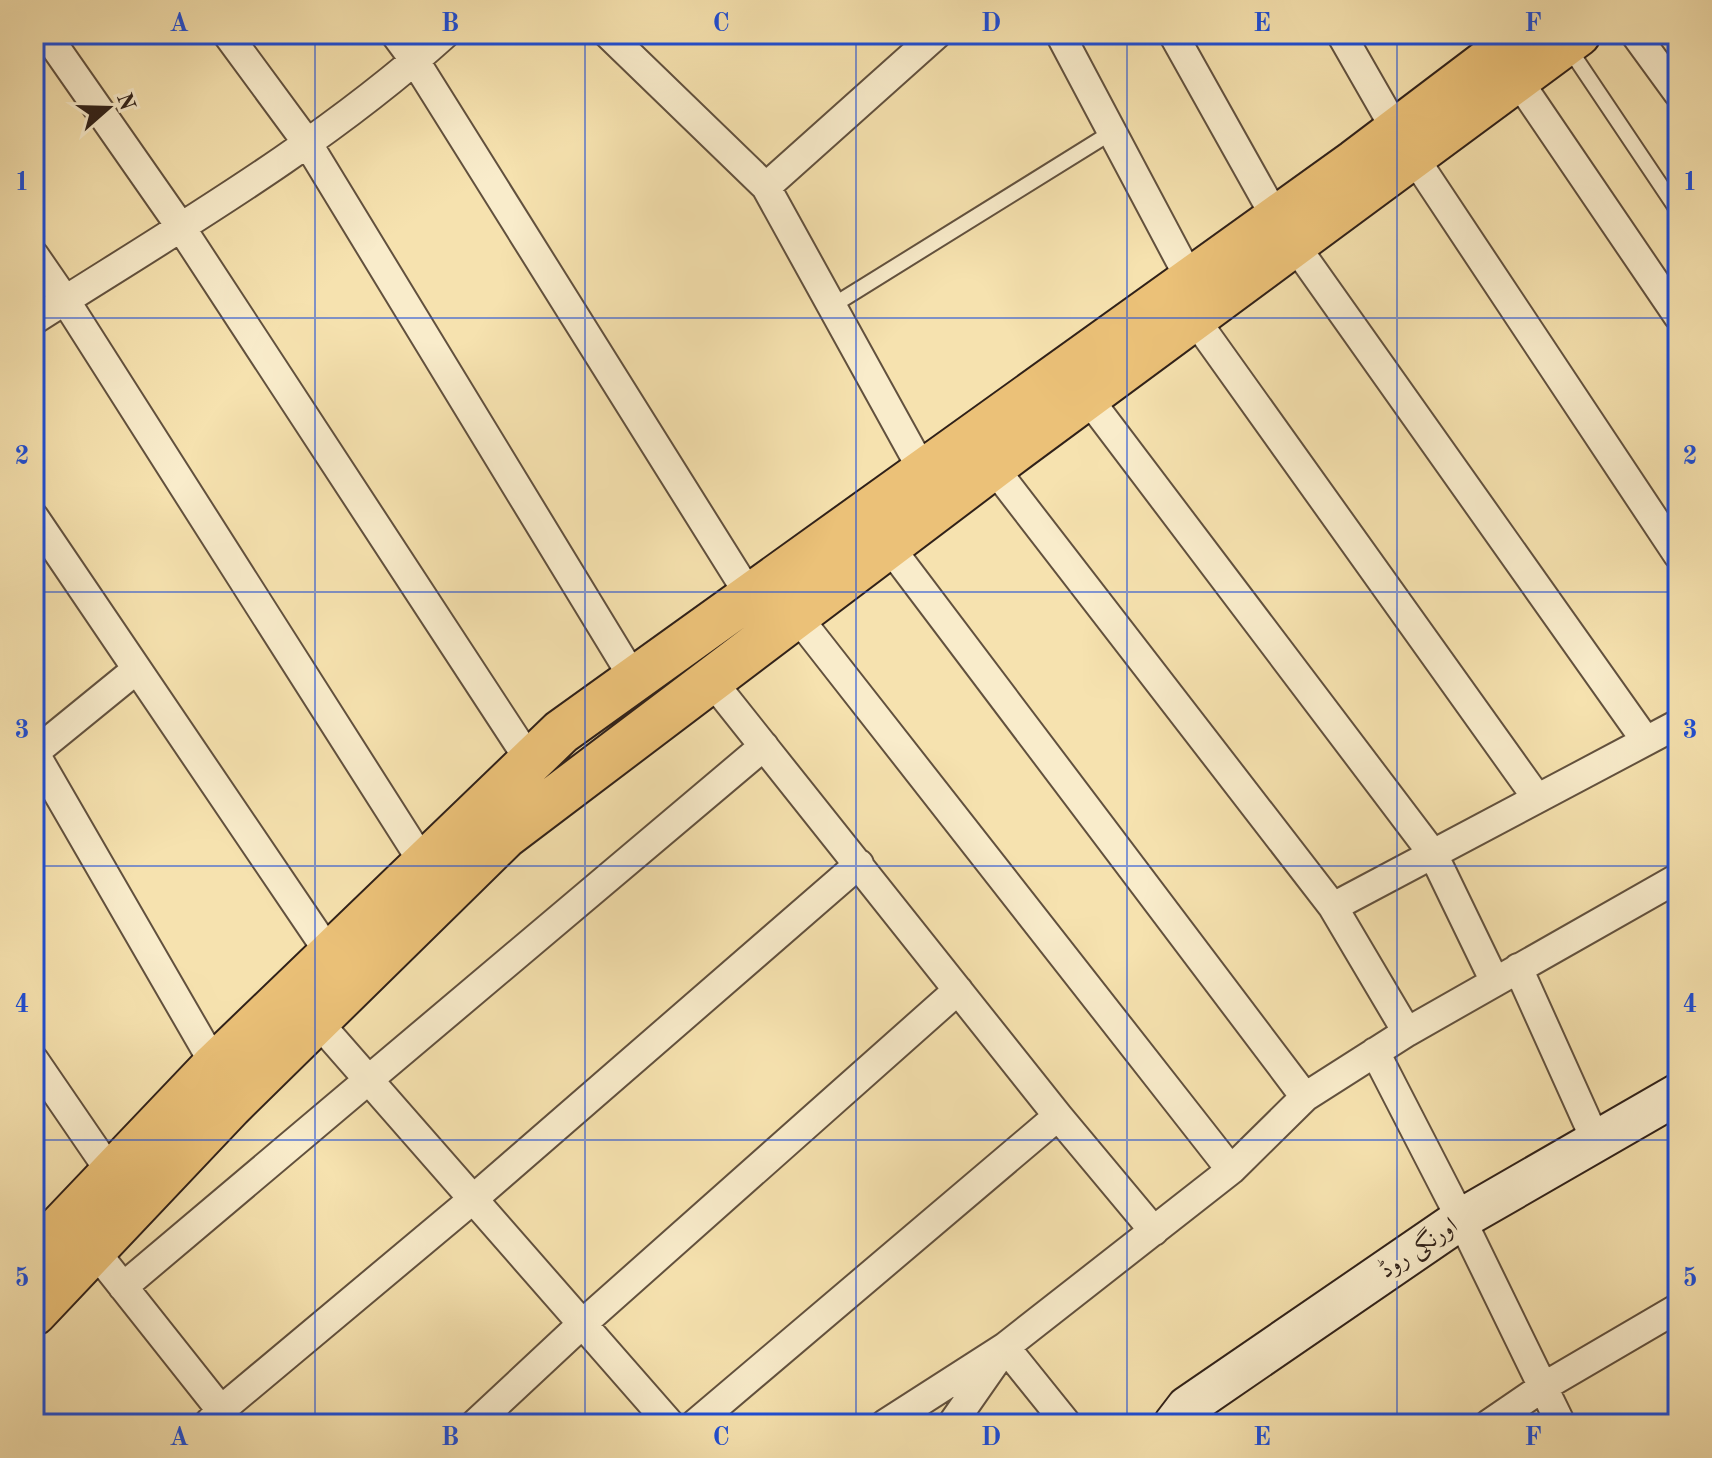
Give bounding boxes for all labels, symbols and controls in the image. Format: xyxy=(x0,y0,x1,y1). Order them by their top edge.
text: A xyxy=(169,11,189,37)
text: B xyxy=(441,11,459,37)
text: C xyxy=(712,11,730,37)
text: D xyxy=(981,11,1001,37)
text: E xyxy=(1253,11,1271,37)
text: F xyxy=(1524,11,1542,37)
north arrow xyxy=(68,68,148,148)
text: N xyxy=(112,90,138,114)
text: 1 xyxy=(14,170,30,196)
text: 1 xyxy=(1682,170,1698,196)
text: 2 xyxy=(14,444,30,470)
text: 2 xyxy=(1682,444,1698,470)
text: 3 xyxy=(14,718,30,744)
text: 3 xyxy=(1682,718,1698,744)
text: 4 xyxy=(14,992,30,1018)
text: 4 xyxy=(1682,992,1698,1018)
street label: اورنگی روڈ xyxy=(1373,1211,1464,1285)
text: 5 xyxy=(14,1266,30,1292)
text: 5 xyxy=(1682,1266,1698,1292)
text: A xyxy=(169,1425,189,1451)
text: B xyxy=(441,1425,459,1451)
text: C xyxy=(712,1425,730,1451)
text: D xyxy=(981,1425,1001,1451)
text: E xyxy=(1253,1425,1271,1451)
text: F xyxy=(1524,1425,1542,1451)

